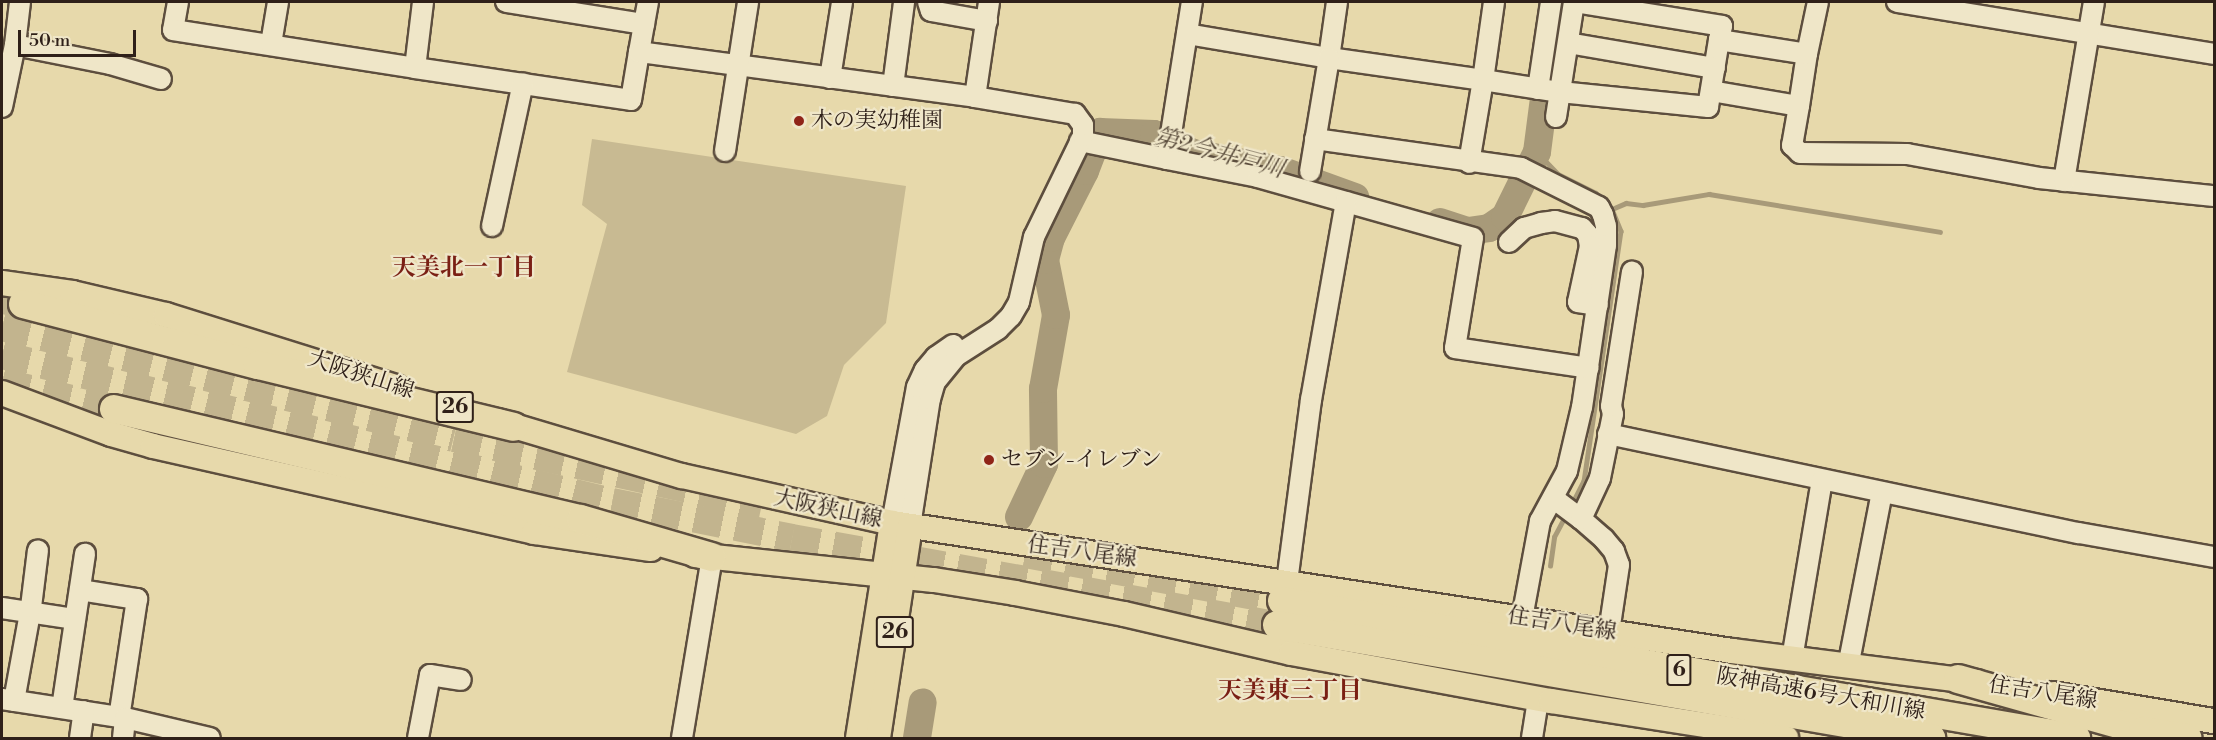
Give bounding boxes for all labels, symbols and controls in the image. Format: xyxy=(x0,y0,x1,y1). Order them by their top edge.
scale bar xyxy=(21,18,140,56)
text: 50 m xyxy=(29,29,70,52)
place label: 木の実幼稚園 xyxy=(811,108,943,134)
marker: 木の実幼稚園 xyxy=(792,114,806,128)
water label: 第2今井戸川 xyxy=(1151,123,1287,185)
district label: 天美北一丁目 xyxy=(392,255,536,283)
street label: 大阪狭山線 xyxy=(305,345,417,405)
road number: 26 xyxy=(436,389,474,425)
place label: セブン-イレブン xyxy=(1001,447,1164,473)
marker: セブン-イレブン xyxy=(982,453,996,467)
street label: 大阪狭山線 xyxy=(771,485,885,533)
street label: 住吉八尾線 xyxy=(1026,531,1138,573)
street label: 住吉八尾線 xyxy=(1506,602,1618,646)
road number: 26 xyxy=(876,614,914,650)
road number: 6 xyxy=(1666,652,1692,688)
street label: 阪神高速6号大和川線 xyxy=(1715,663,1927,725)
street label: 住吉八尾線 xyxy=(1987,671,2099,715)
district label: 天美東三丁目 xyxy=(1218,678,1362,706)

